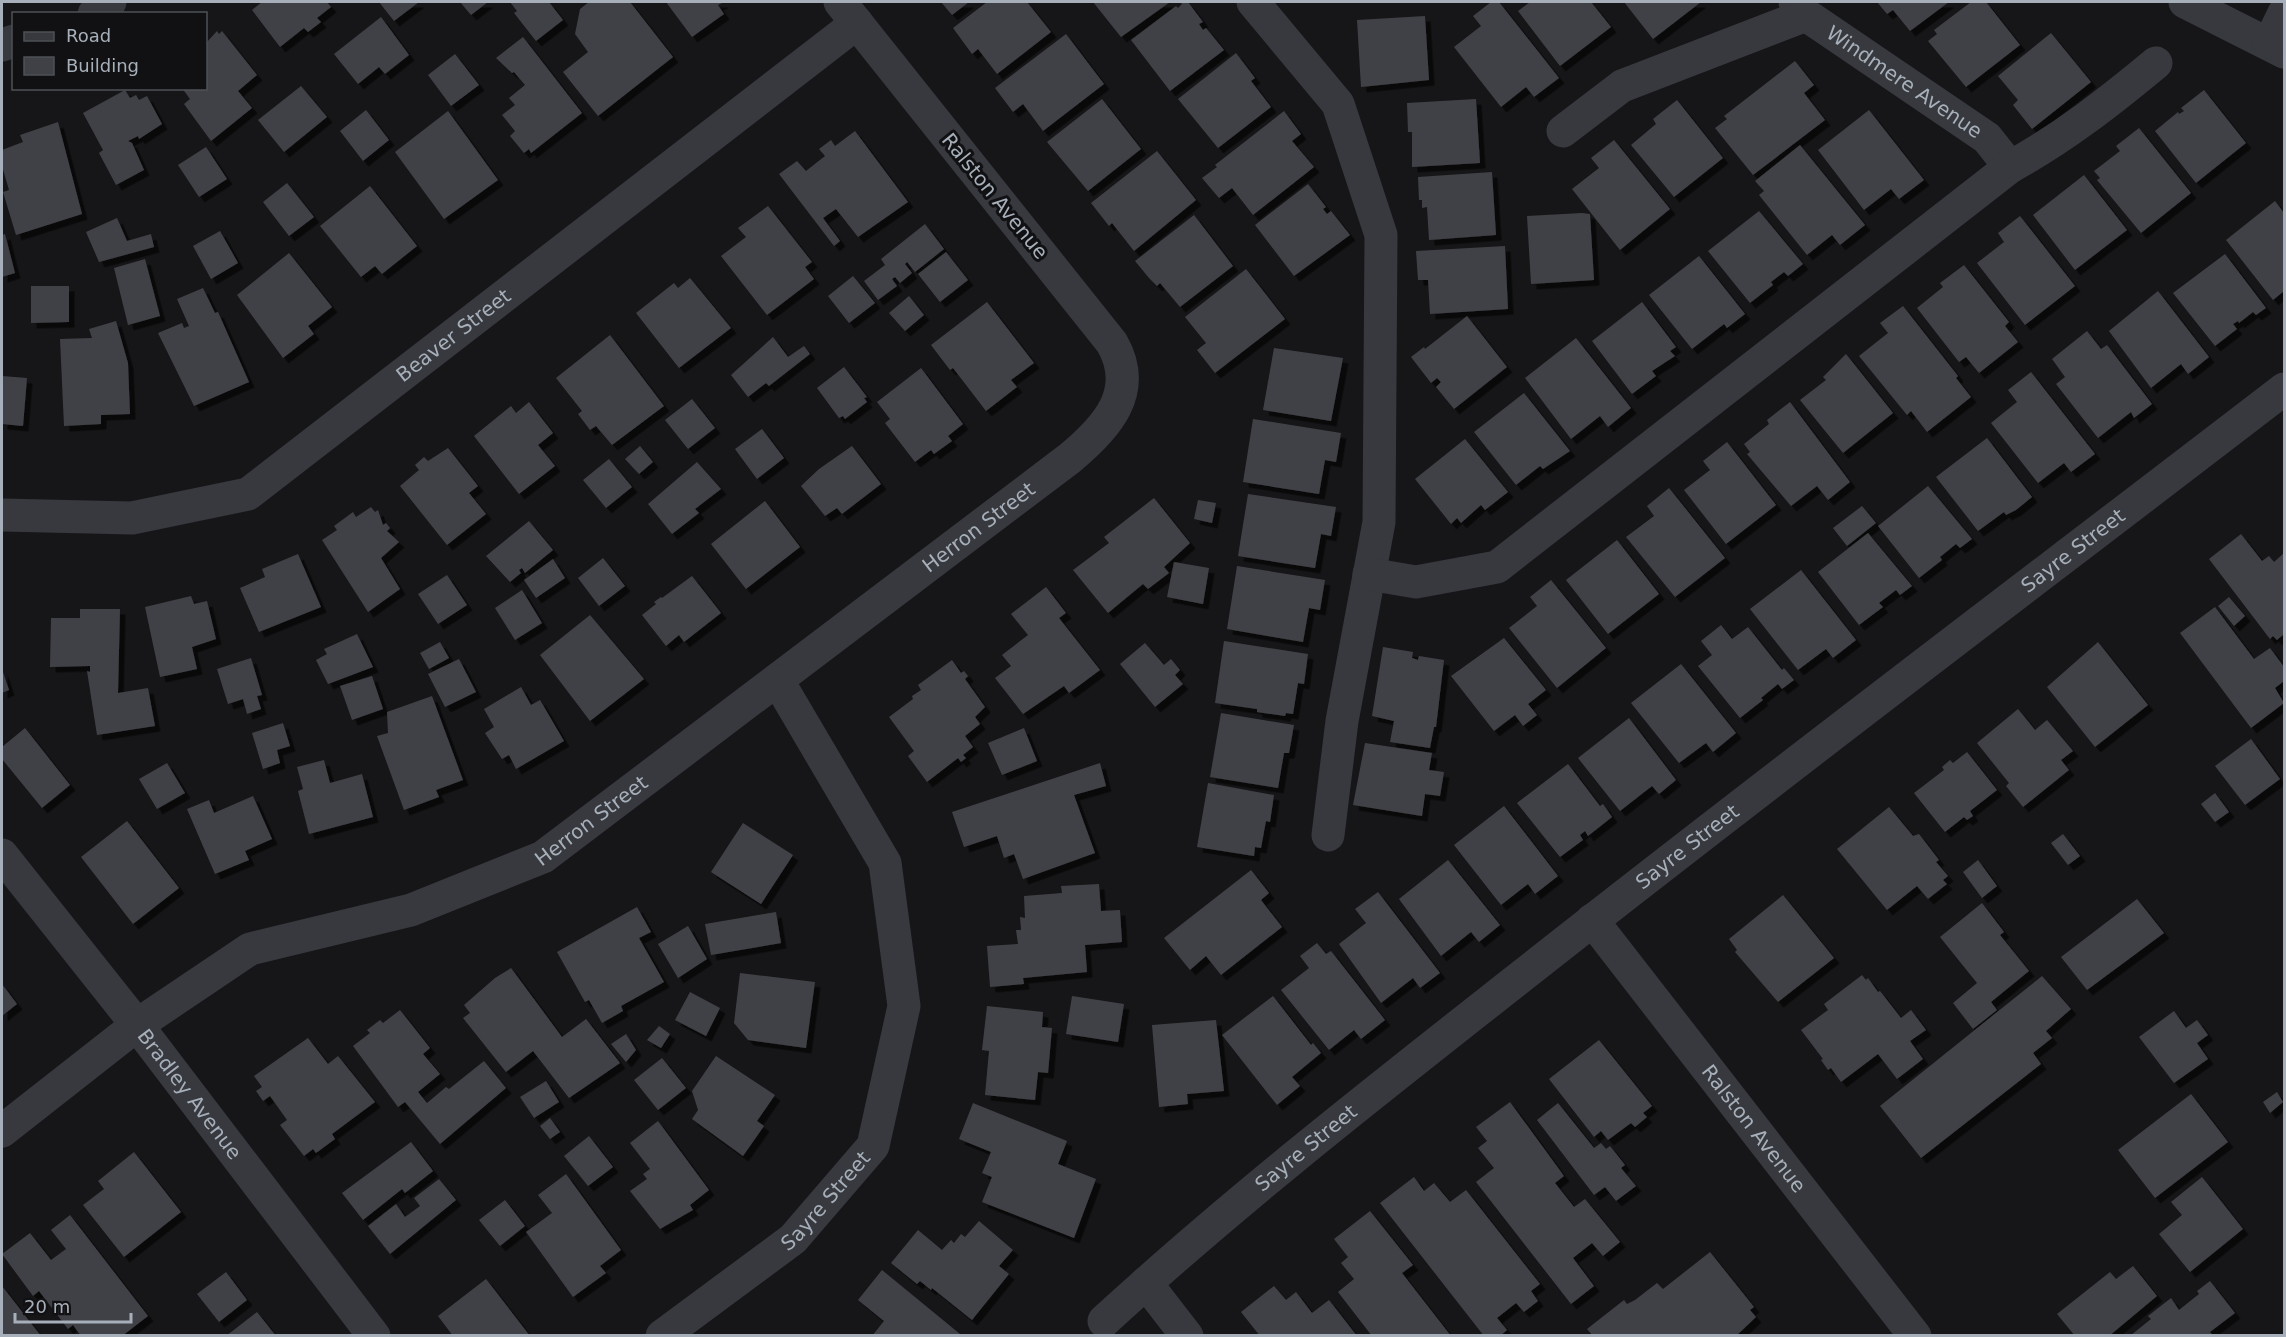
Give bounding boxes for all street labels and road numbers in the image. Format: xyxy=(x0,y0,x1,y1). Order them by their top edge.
street label: Windmere Avenue xyxy=(1822,21,1987,143)
street label: Ralston Avenue xyxy=(937,128,1053,264)
street label: Beaver Street xyxy=(391,283,515,387)
street label: Herron Street xyxy=(917,477,1040,578)
street label: Sayre Street xyxy=(2016,503,2130,598)
street label: Herron Street xyxy=(530,770,652,871)
street label: Sayre Street xyxy=(1631,799,1744,894)
street label: Bradley Avenue xyxy=(132,1024,247,1164)
street label: Ralston Avenue xyxy=(1697,1060,1811,1197)
street label: Sayre Street xyxy=(1250,1099,1362,1196)
street label: Sayre Street xyxy=(776,1146,875,1256)

